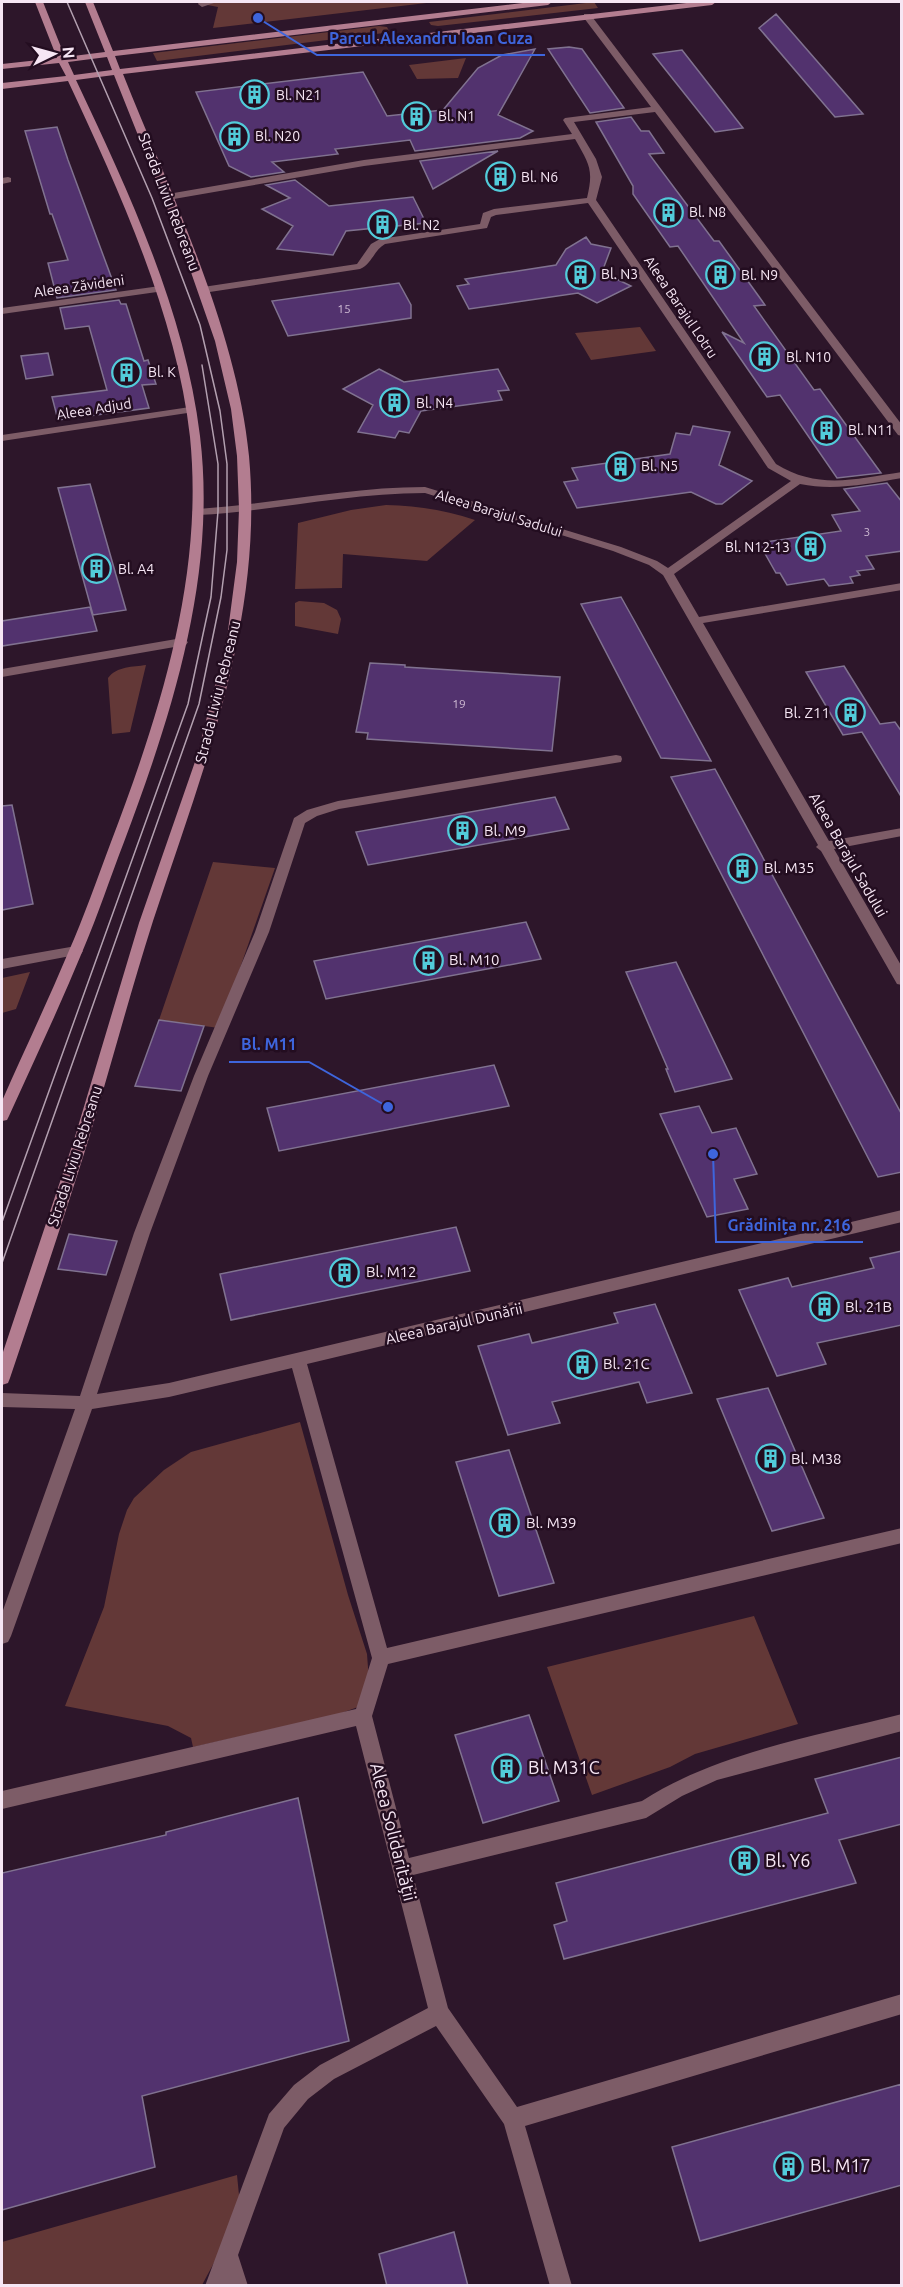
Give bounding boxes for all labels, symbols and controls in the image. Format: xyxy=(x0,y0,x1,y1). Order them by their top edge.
callout: Parcul Alexandru Ioan Cuza xyxy=(317,21,545,55)
north arrow xyxy=(24,24,84,84)
text: Parcul Alexandru Ioan Cuza xyxy=(329,29,533,47)
text: N xyxy=(59,46,78,59)
building icon: Bl. N21 xyxy=(239,79,271,111)
place label: Bl. N21 xyxy=(276,87,321,103)
building icon: Bl. N1 xyxy=(401,100,433,132)
place label: Bl. N1 xyxy=(438,108,475,124)
building icon: Bl. N20 xyxy=(218,120,250,152)
place label: Bl. N20 xyxy=(255,128,300,144)
street label: Strada Liviu Rebreanu xyxy=(135,130,204,273)
building icon: Bl. N6 xyxy=(484,161,516,193)
place label: Bl. N6 xyxy=(521,169,558,185)
building icon: Bl. N8 xyxy=(652,196,684,228)
place label: Bl. N8 xyxy=(689,204,726,220)
building icon: Bl. N2 xyxy=(366,209,398,241)
place label: Bl. N2 xyxy=(403,217,440,233)
street label: Aleea Barajul Lotru xyxy=(641,253,721,361)
building icon: Bl. N3 xyxy=(564,258,596,290)
building icon: Bl. N9 xyxy=(704,259,736,291)
place label: Bl. N3 xyxy=(601,266,638,282)
place label: Bl. N9 xyxy=(741,267,778,283)
street label: Aleea Zăvideni xyxy=(33,272,125,300)
house number: 15 xyxy=(337,302,351,315)
building icon: Bl. N10 xyxy=(749,341,781,373)
place label: Bl. N10 xyxy=(786,349,831,365)
building icon: Bl. K xyxy=(111,356,143,388)
place label: Bl. K xyxy=(148,364,176,380)
building icon: Bl. N4 xyxy=(379,387,411,419)
street label: Aleea Adjud xyxy=(55,395,133,423)
place label: Bl. N4 xyxy=(416,395,453,411)
building icon: Bl. N11 xyxy=(811,414,843,446)
place label: Bl. N11 xyxy=(848,422,893,438)
building icon: Bl. N5 xyxy=(604,450,636,482)
place label: Bl. N5 xyxy=(641,458,678,474)
street label: Aleea Barajul Sadului xyxy=(434,486,564,540)
house number: 3 xyxy=(864,525,870,538)
building icon: Bl. N12-13 xyxy=(795,531,827,563)
place label: Bl. N12-13 xyxy=(725,539,790,555)
building icon: Bl. A4 xyxy=(81,553,113,585)
place label: Bl. A4 xyxy=(118,561,154,577)
street label: Strada Liviu Rebreanu xyxy=(192,619,243,765)
house number: 19 xyxy=(452,697,466,710)
building icon: Bl. Z11 xyxy=(835,697,867,729)
place label: Bl. Z11 xyxy=(784,704,830,721)
street label: Aleea Barajul Sadului xyxy=(806,790,891,920)
building icon: Bl. M9 xyxy=(447,815,479,847)
place label: Bl. M9 xyxy=(484,822,526,839)
building icon: Bl. M35 xyxy=(727,852,759,884)
place label: Bl. M35 xyxy=(764,859,815,876)
building icon: Bl. M10 xyxy=(412,944,444,976)
place label: Bl. M10 xyxy=(449,951,500,968)
callout: Bl. M11 xyxy=(229,1028,309,1062)
text: Bl. M11 xyxy=(241,1035,297,1053)
street label: Strada Liviu Rebreanu xyxy=(44,1084,105,1228)
callout: Grădinița nr. 216 xyxy=(716,1208,863,1242)
text: Grădinița nr. 216 xyxy=(727,1216,851,1235)
building icon: Bl. M12 xyxy=(329,1256,361,1288)
place label: Bl. M12 xyxy=(366,1263,417,1280)
building icon: Bl. 21B xyxy=(808,1291,840,1323)
place label: Bl. 21B xyxy=(845,1298,892,1315)
street label: Aleea Barajul Dunării xyxy=(384,1299,524,1348)
building icon: Bl. 21C xyxy=(566,1348,598,1380)
place label: Bl. 21C xyxy=(603,1355,650,1372)
building icon: Bl. M38 xyxy=(754,1443,786,1475)
place label: Bl. M38 xyxy=(791,1450,842,1467)
building icon: Bl. M39 xyxy=(489,1507,521,1539)
place label: Bl. M39 xyxy=(526,1514,577,1531)
building icon: Bl. M31C xyxy=(491,1752,523,1784)
place label: Bl. M31C xyxy=(528,1757,600,1777)
street label: Aleea Solidarității xyxy=(367,1761,421,1903)
building icon: Bl. Y6 xyxy=(728,1845,760,1877)
place label: Bl. Y6 xyxy=(765,1850,810,1870)
building icon: Bl. M17 xyxy=(773,2150,805,2182)
place label: Bl. M17 xyxy=(810,2155,871,2175)

